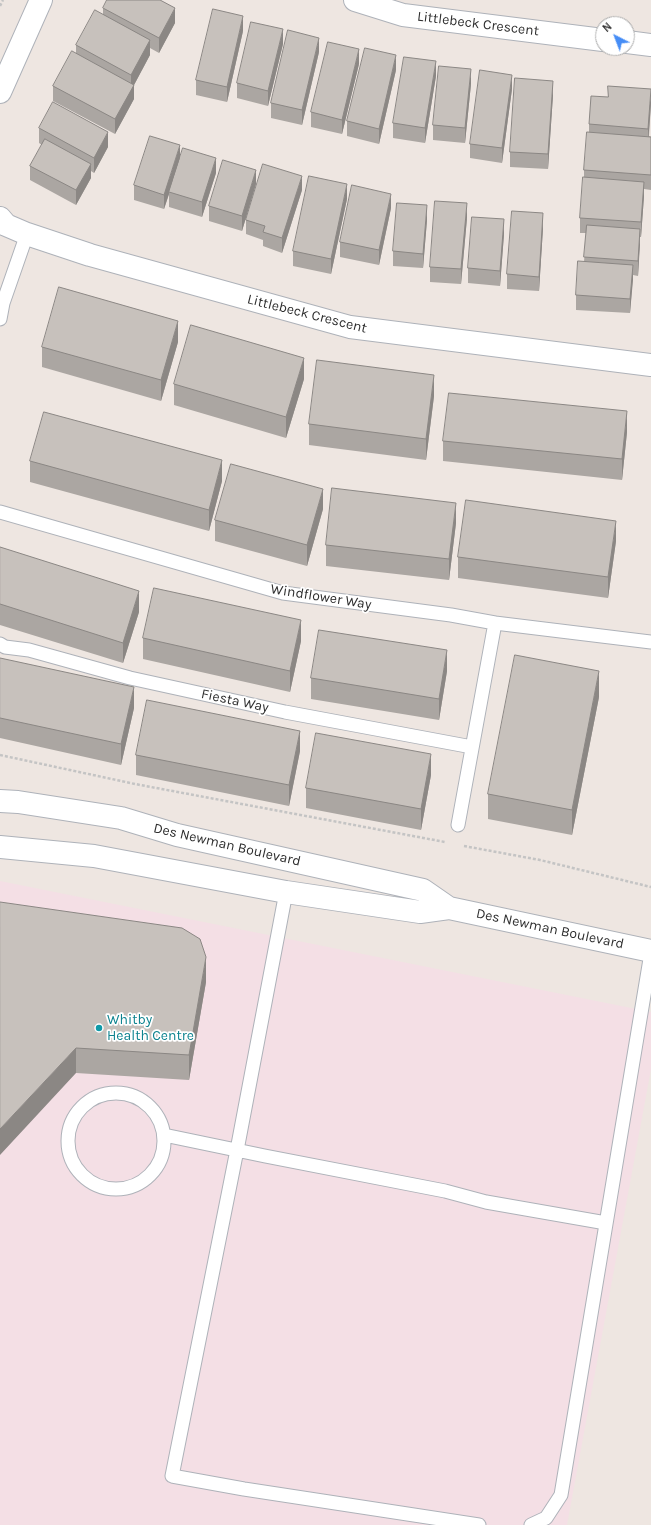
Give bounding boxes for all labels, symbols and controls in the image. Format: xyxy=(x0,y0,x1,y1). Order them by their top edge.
street label: Littlebeck Crescent xyxy=(416,8,540,40)
north arrow xyxy=(595,16,635,56)
text: N xyxy=(600,20,615,35)
street label: Littlebeck Crescent xyxy=(245,291,369,337)
street label: Windflower Way xyxy=(269,581,373,613)
street label: Fiesta Way xyxy=(200,686,270,716)
street label: Des Newman Boulevard xyxy=(152,820,302,870)
street label: Des Newman Boulevard xyxy=(475,905,625,953)
place label: Whitby Health Centre xyxy=(107,1012,194,1044)
marker: Whitby Health Centre xyxy=(94,1023,104,1033)

